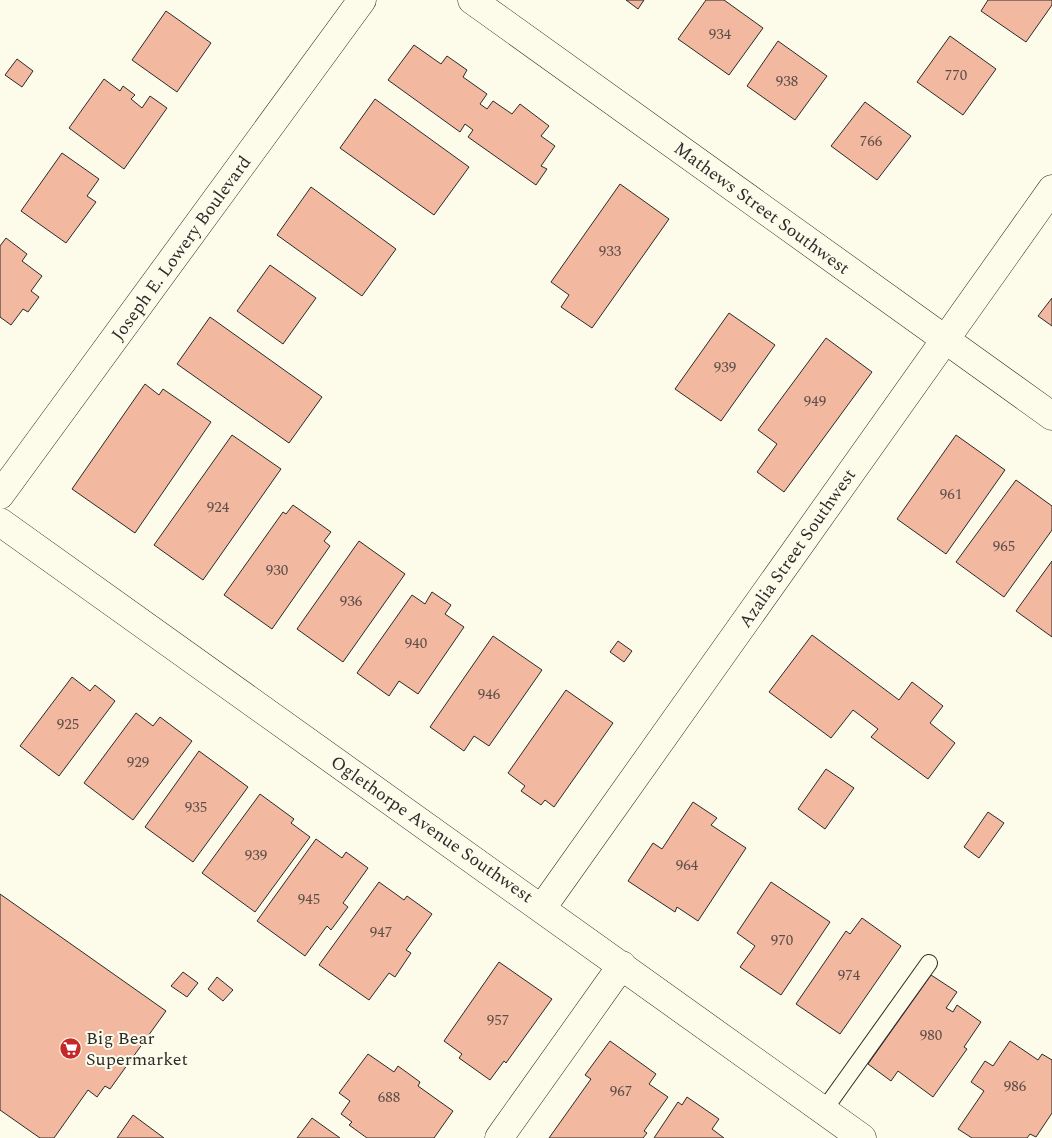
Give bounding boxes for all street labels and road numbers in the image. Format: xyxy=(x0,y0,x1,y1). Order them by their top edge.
street label: Mathews Street Southwest xyxy=(668,135,855,282)
street label: Joseph E. Lowery Boulevard xyxy=(105,150,258,346)
street label: Azalia Street Southwest xyxy=(732,463,863,633)
street label: Oglethorpe Avenue Southwest xyxy=(325,749,539,910)

